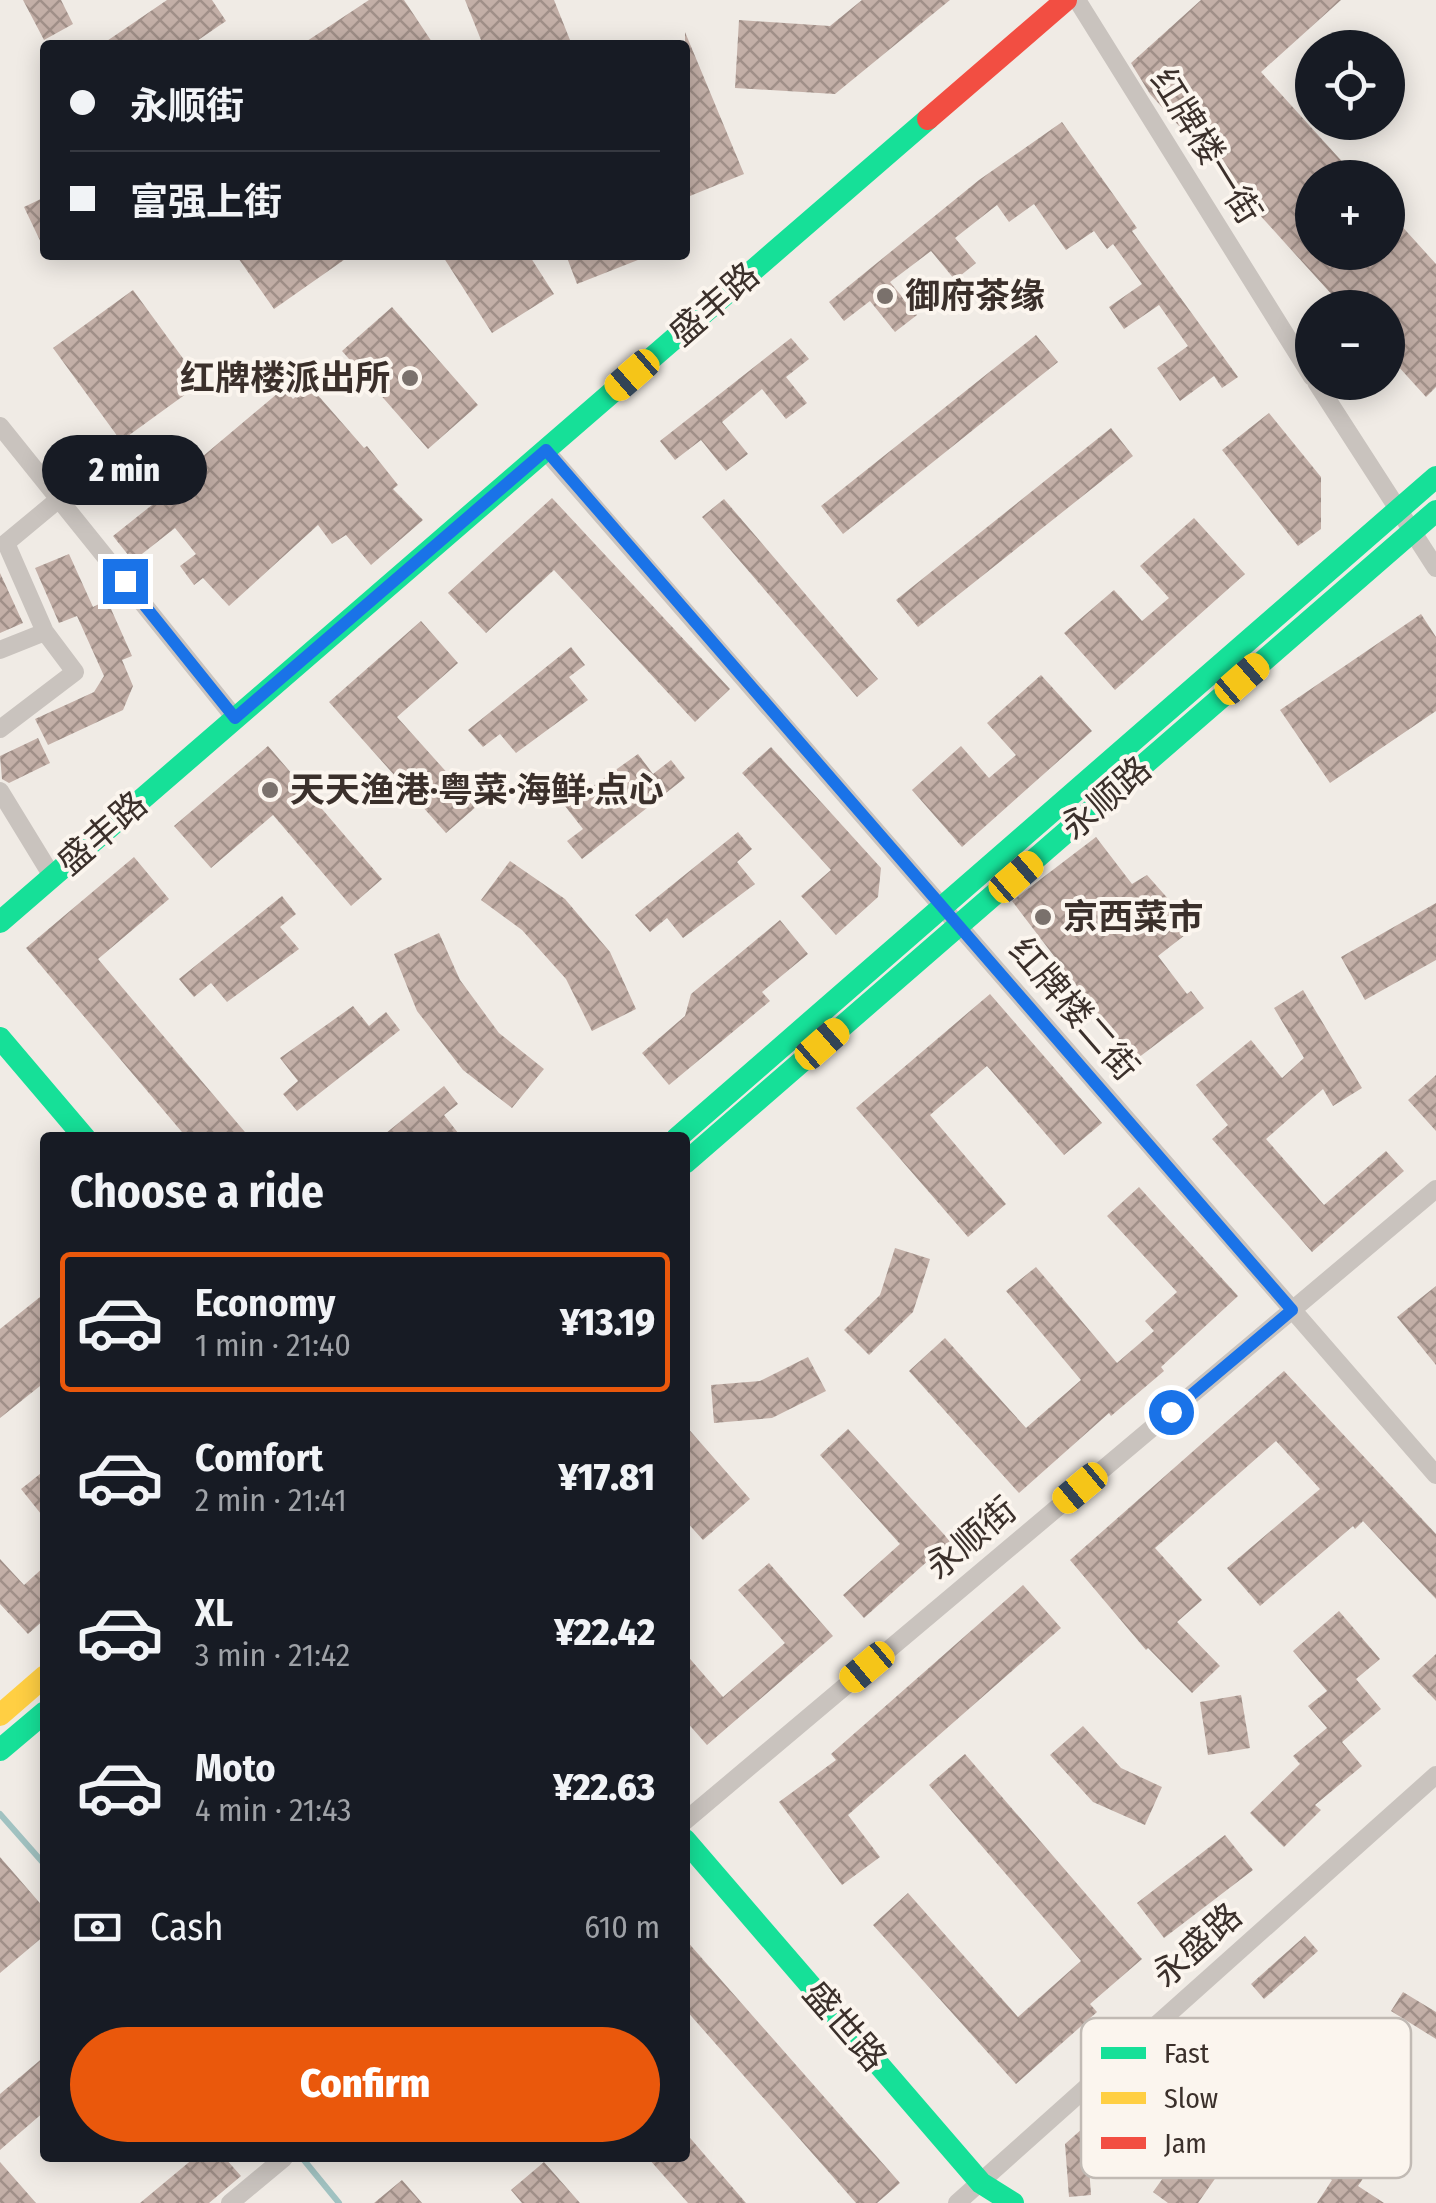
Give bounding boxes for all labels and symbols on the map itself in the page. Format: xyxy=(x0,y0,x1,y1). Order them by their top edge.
street label: 红牌楼一街 xyxy=(1142,61,1270,231)
street label: 盛丰路 xyxy=(661,254,767,354)
place label: 御府茶缘 xyxy=(905,275,1045,317)
marker: 御府茶缘 xyxy=(874,285,896,307)
car xyxy=(600,344,664,406)
place label: 红牌楼派出所 xyxy=(180,357,390,399)
marker: 红牌楼派出所 xyxy=(399,367,421,389)
callout: 2 min xyxy=(42,436,208,506)
route end xyxy=(103,559,148,604)
car xyxy=(1210,648,1274,710)
street label: 永顺路 xyxy=(1053,748,1159,848)
place label: 天天渔港·粤菜·海鲜·点心 xyxy=(290,769,664,811)
marker: 天天渔港·粤菜·海鲜·点心 xyxy=(259,779,281,801)
street label: 盛丰路 xyxy=(49,783,155,883)
car xyxy=(984,846,1048,908)
place label: 京西菜市 xyxy=(1063,896,1203,938)
marker: 京西菜市 xyxy=(1032,906,1054,928)
street label: 红牌楼二街 xyxy=(1001,929,1147,1089)
car xyxy=(790,1013,854,1075)
route start xyxy=(1149,1390,1194,1435)
car xyxy=(1047,1457,1113,1519)
street label: 永顺街 xyxy=(917,1488,1025,1588)
car xyxy=(834,1636,900,1698)
street label: 永盛路 xyxy=(1144,1894,1250,1996)
street label: 盛世路 xyxy=(795,1973,895,2079)
legend xyxy=(1081,2018,1411,2178)
text: Fast xyxy=(1164,2037,1210,2070)
text: Slow xyxy=(1164,2082,1218,2115)
text: Jam xyxy=(1164,2127,1207,2160)

